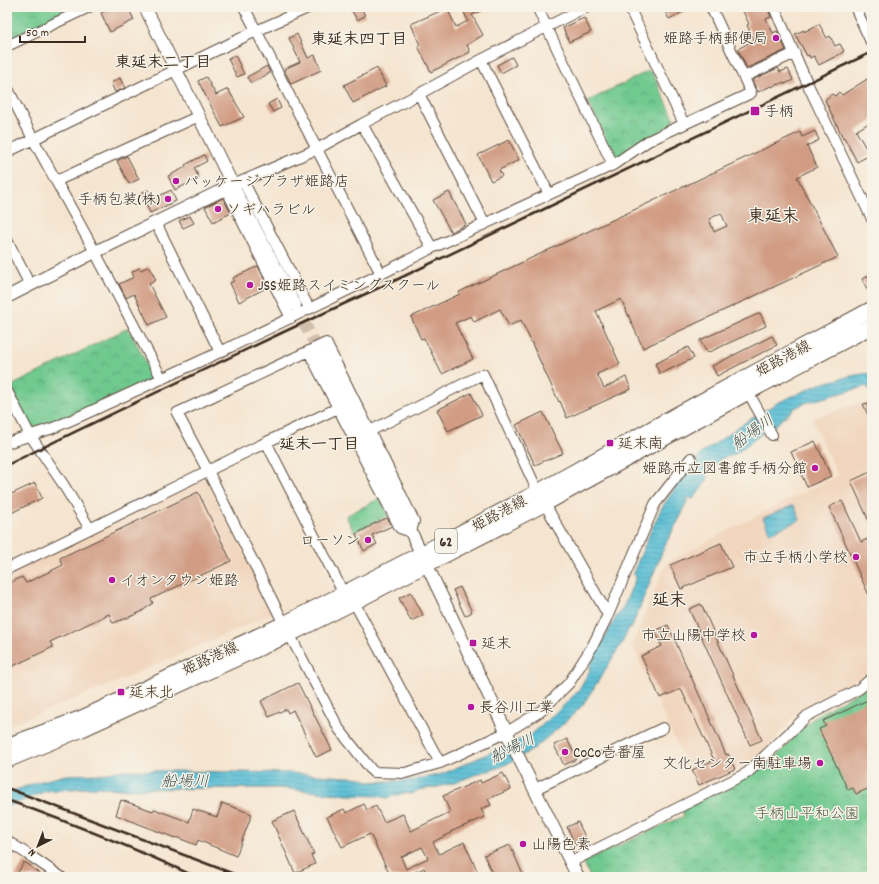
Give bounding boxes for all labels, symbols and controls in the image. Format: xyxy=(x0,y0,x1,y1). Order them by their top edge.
scale bar xyxy=(20,18,85,44)
text: 50 m xyxy=(26,25,49,42)
district label: 東延末四丁目 xyxy=(311,29,407,52)
place label: 姫路手柄郵便局 xyxy=(663,29,768,51)
marker: 姫路手柄郵便局 xyxy=(771,33,781,43)
district label: 東延末二丁目 xyxy=(115,52,211,75)
place label: 手柄 xyxy=(764,102,794,124)
marker: 手柄 xyxy=(749,105,761,117)
place label: パッケージプラザ姫路店 xyxy=(184,172,349,194)
marker: パッケージプラザ姫路店 xyxy=(171,176,181,186)
place label: 手柄包装(株) xyxy=(77,190,160,212)
marker: 手柄包装(株) xyxy=(163,194,173,204)
place label: ソギハラビル xyxy=(226,200,316,222)
marker: ソギハラビル xyxy=(213,204,223,214)
district label: 東延末 xyxy=(748,206,799,230)
place label: JSS姫路スイミングスクール xyxy=(258,276,440,298)
marker: JSS姫路スイミングスクール xyxy=(245,280,255,290)
street label: 姫路港線 xyxy=(752,336,816,384)
water label: 船場川 xyxy=(727,410,780,456)
district label: 延末一丁目 xyxy=(279,434,359,457)
place label: 延末南 xyxy=(618,434,663,456)
marker: 延末南 xyxy=(605,438,615,448)
place label: 姫路市立図書館手柄分館 xyxy=(642,459,807,481)
marker: 姫路市立図書館手柄分館 xyxy=(810,463,820,473)
street label: 姫路港線 xyxy=(468,491,532,539)
road number: 62 xyxy=(435,529,457,553)
place label: ローソン xyxy=(300,531,360,553)
marker: ローソン xyxy=(363,535,373,545)
place label: 市立手柄小学校 xyxy=(743,548,848,570)
marker: 市立手柄小学校 xyxy=(851,552,861,562)
place label: イオンタウン姫路 xyxy=(120,571,239,593)
marker: イオンタウン姫路 xyxy=(107,575,117,585)
district label: 延末 xyxy=(652,590,686,614)
place label: 市立山陽中学校 xyxy=(641,626,746,648)
marker: 市立山陽中学校 xyxy=(749,630,759,640)
place label: 延末 xyxy=(481,634,511,656)
street label: 姫路港線 xyxy=(179,637,243,682)
marker: 延末 xyxy=(468,638,478,648)
place label: 延末北 xyxy=(129,683,174,705)
marker: 延末北 xyxy=(116,687,126,697)
place label: 長谷川工業 xyxy=(479,698,554,720)
marker: 長谷川工業 xyxy=(466,702,476,712)
water label: 船場川 xyxy=(486,728,540,770)
place label: CoCo壱番屋 xyxy=(573,743,646,765)
marker: CoCo壱番屋 xyxy=(560,747,570,757)
place label: 文化センター南駐車場 xyxy=(663,754,812,776)
marker: 文化センター南駐車場 xyxy=(815,758,825,768)
water label: 船場川 xyxy=(161,771,209,794)
park label: 手柄山平和公園 xyxy=(754,804,860,826)
north arrow xyxy=(18,826,58,866)
place label: 山陽色素 xyxy=(531,835,591,857)
marker: 山陽色素 xyxy=(518,839,528,849)
text: N xyxy=(25,844,40,860)

